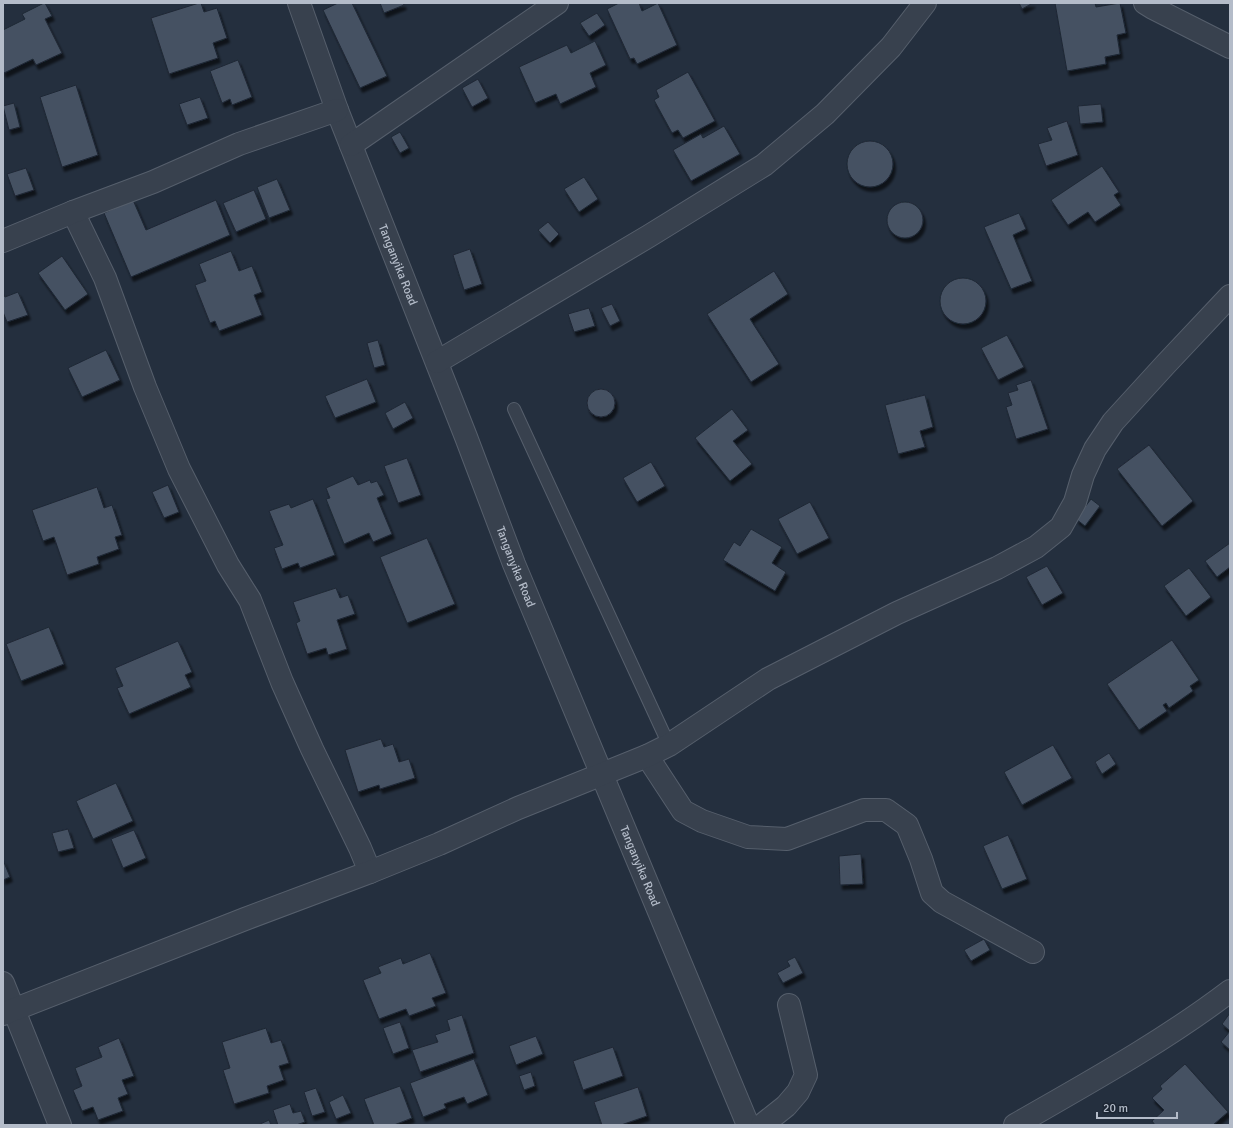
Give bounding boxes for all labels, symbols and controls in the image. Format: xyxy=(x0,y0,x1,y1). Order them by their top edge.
street label: Tanganyika Road xyxy=(375,222,421,308)
street label: Tanganyika Road xyxy=(493,524,539,609)
street label: Tanganyika Road xyxy=(616,823,663,909)
scale bar xyxy=(1097,1094,1177,1120)
text: 20 m xyxy=(1103,1101,1128,1116)

